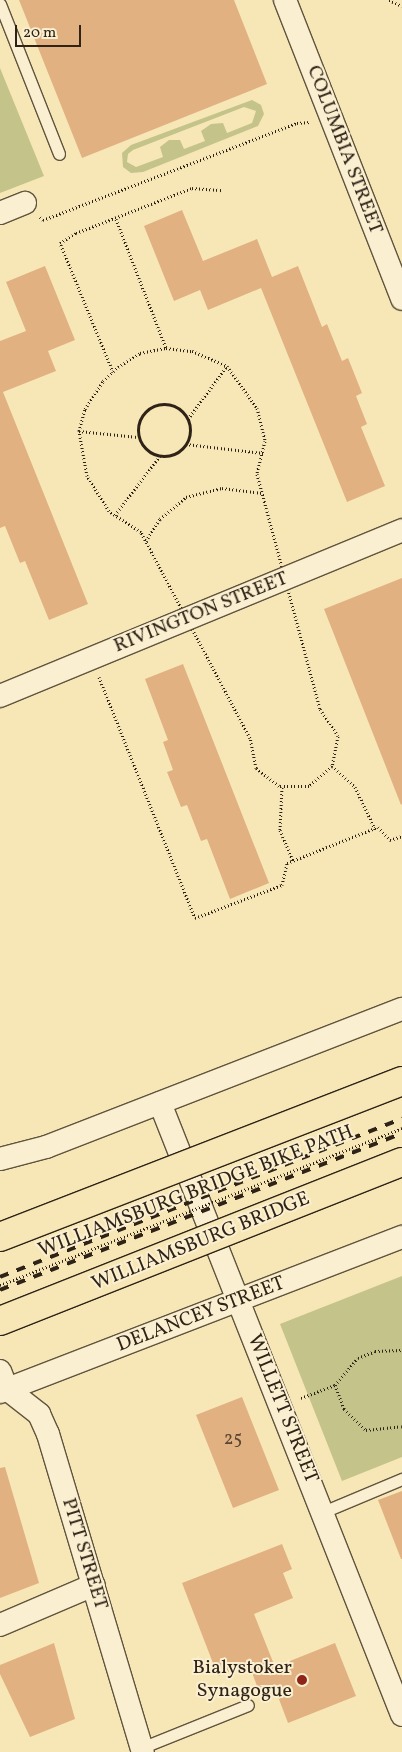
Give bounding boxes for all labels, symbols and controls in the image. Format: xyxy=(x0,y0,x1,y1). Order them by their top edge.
scale bar xyxy=(18,15,84,47)
text: 20 m xyxy=(23,23,56,44)
street label: COLUMBIA STREET xyxy=(301,62,387,238)
street label: RIVINGTON STREET xyxy=(110,567,292,659)
street label: WILLIAMSBURG BRIDGE BIKE PATH xyxy=(35,1121,357,1263)
street label: WILLIAMSBURG BRIDGE xyxy=(88,1187,314,1297)
street label: DELANCEY STREET xyxy=(113,1272,289,1358)
street label: WILLETT STREET xyxy=(241,1331,323,1487)
house number: 25 xyxy=(224,1429,242,1451)
street label: PITT STREET xyxy=(56,1495,112,1613)
place label: Bialystoker Synagogue xyxy=(192,1656,292,1703)
marker: Bialystoker Synagogue xyxy=(296,1674,308,1686)

